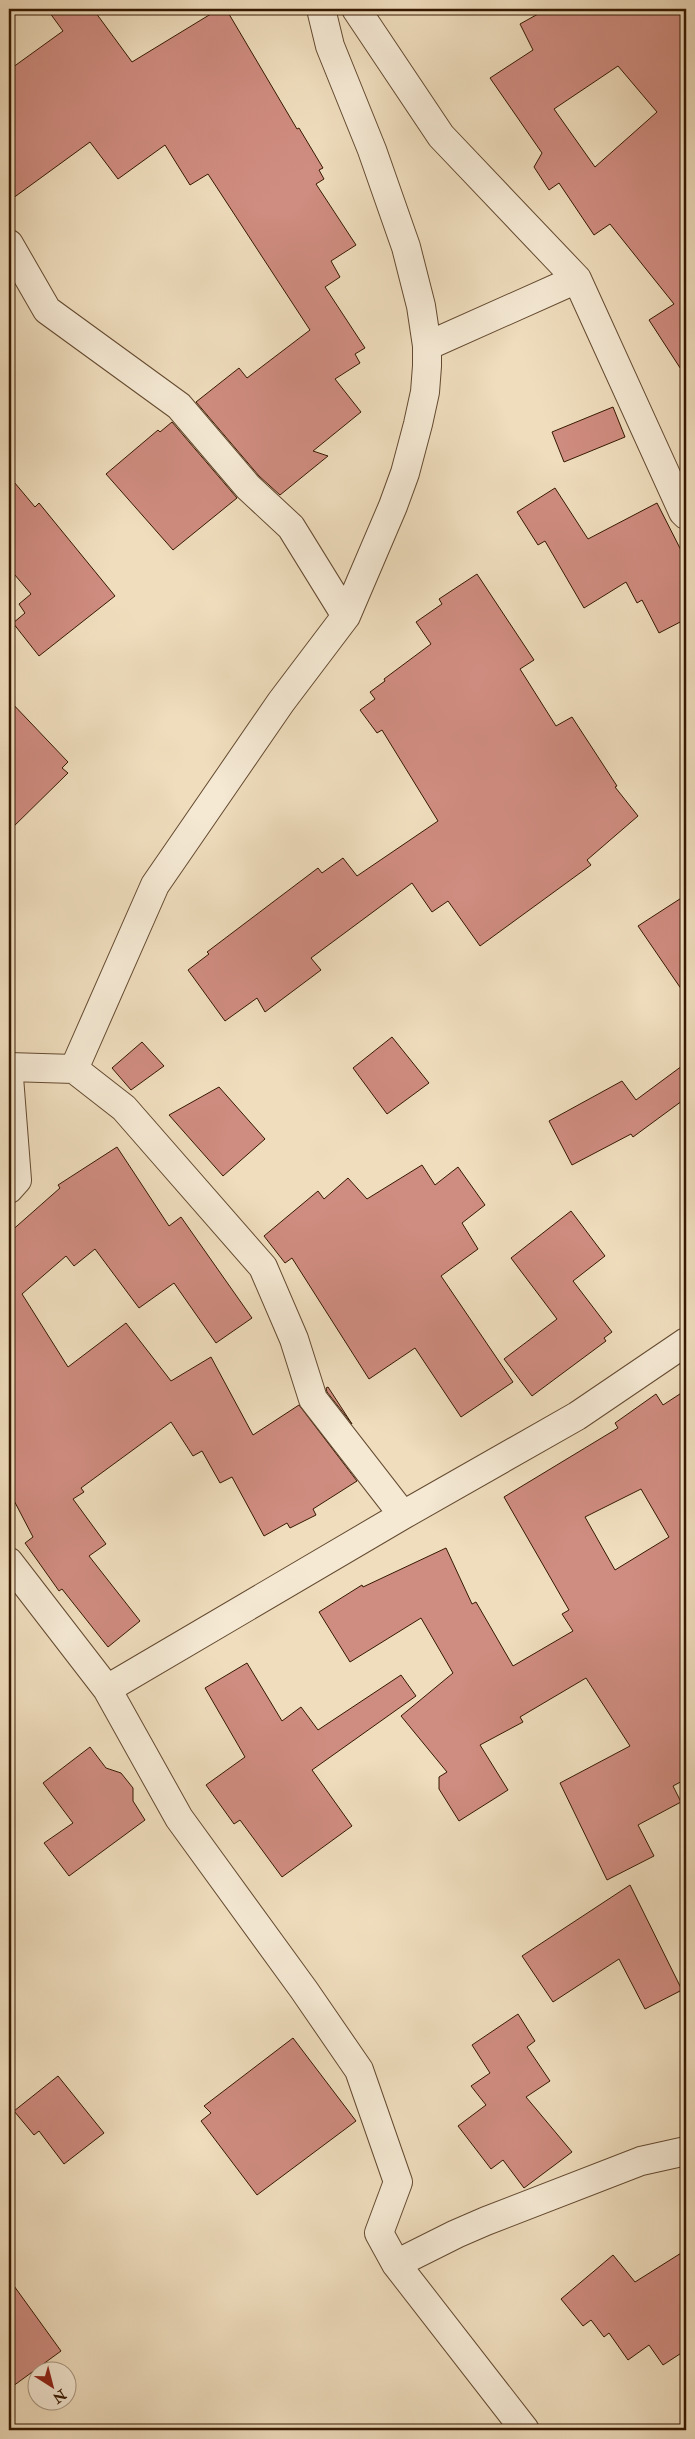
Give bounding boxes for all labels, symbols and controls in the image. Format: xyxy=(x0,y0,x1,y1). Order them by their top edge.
north arrow xyxy=(28,2362,78,2412)
text: N xyxy=(49,2385,70,2407)

